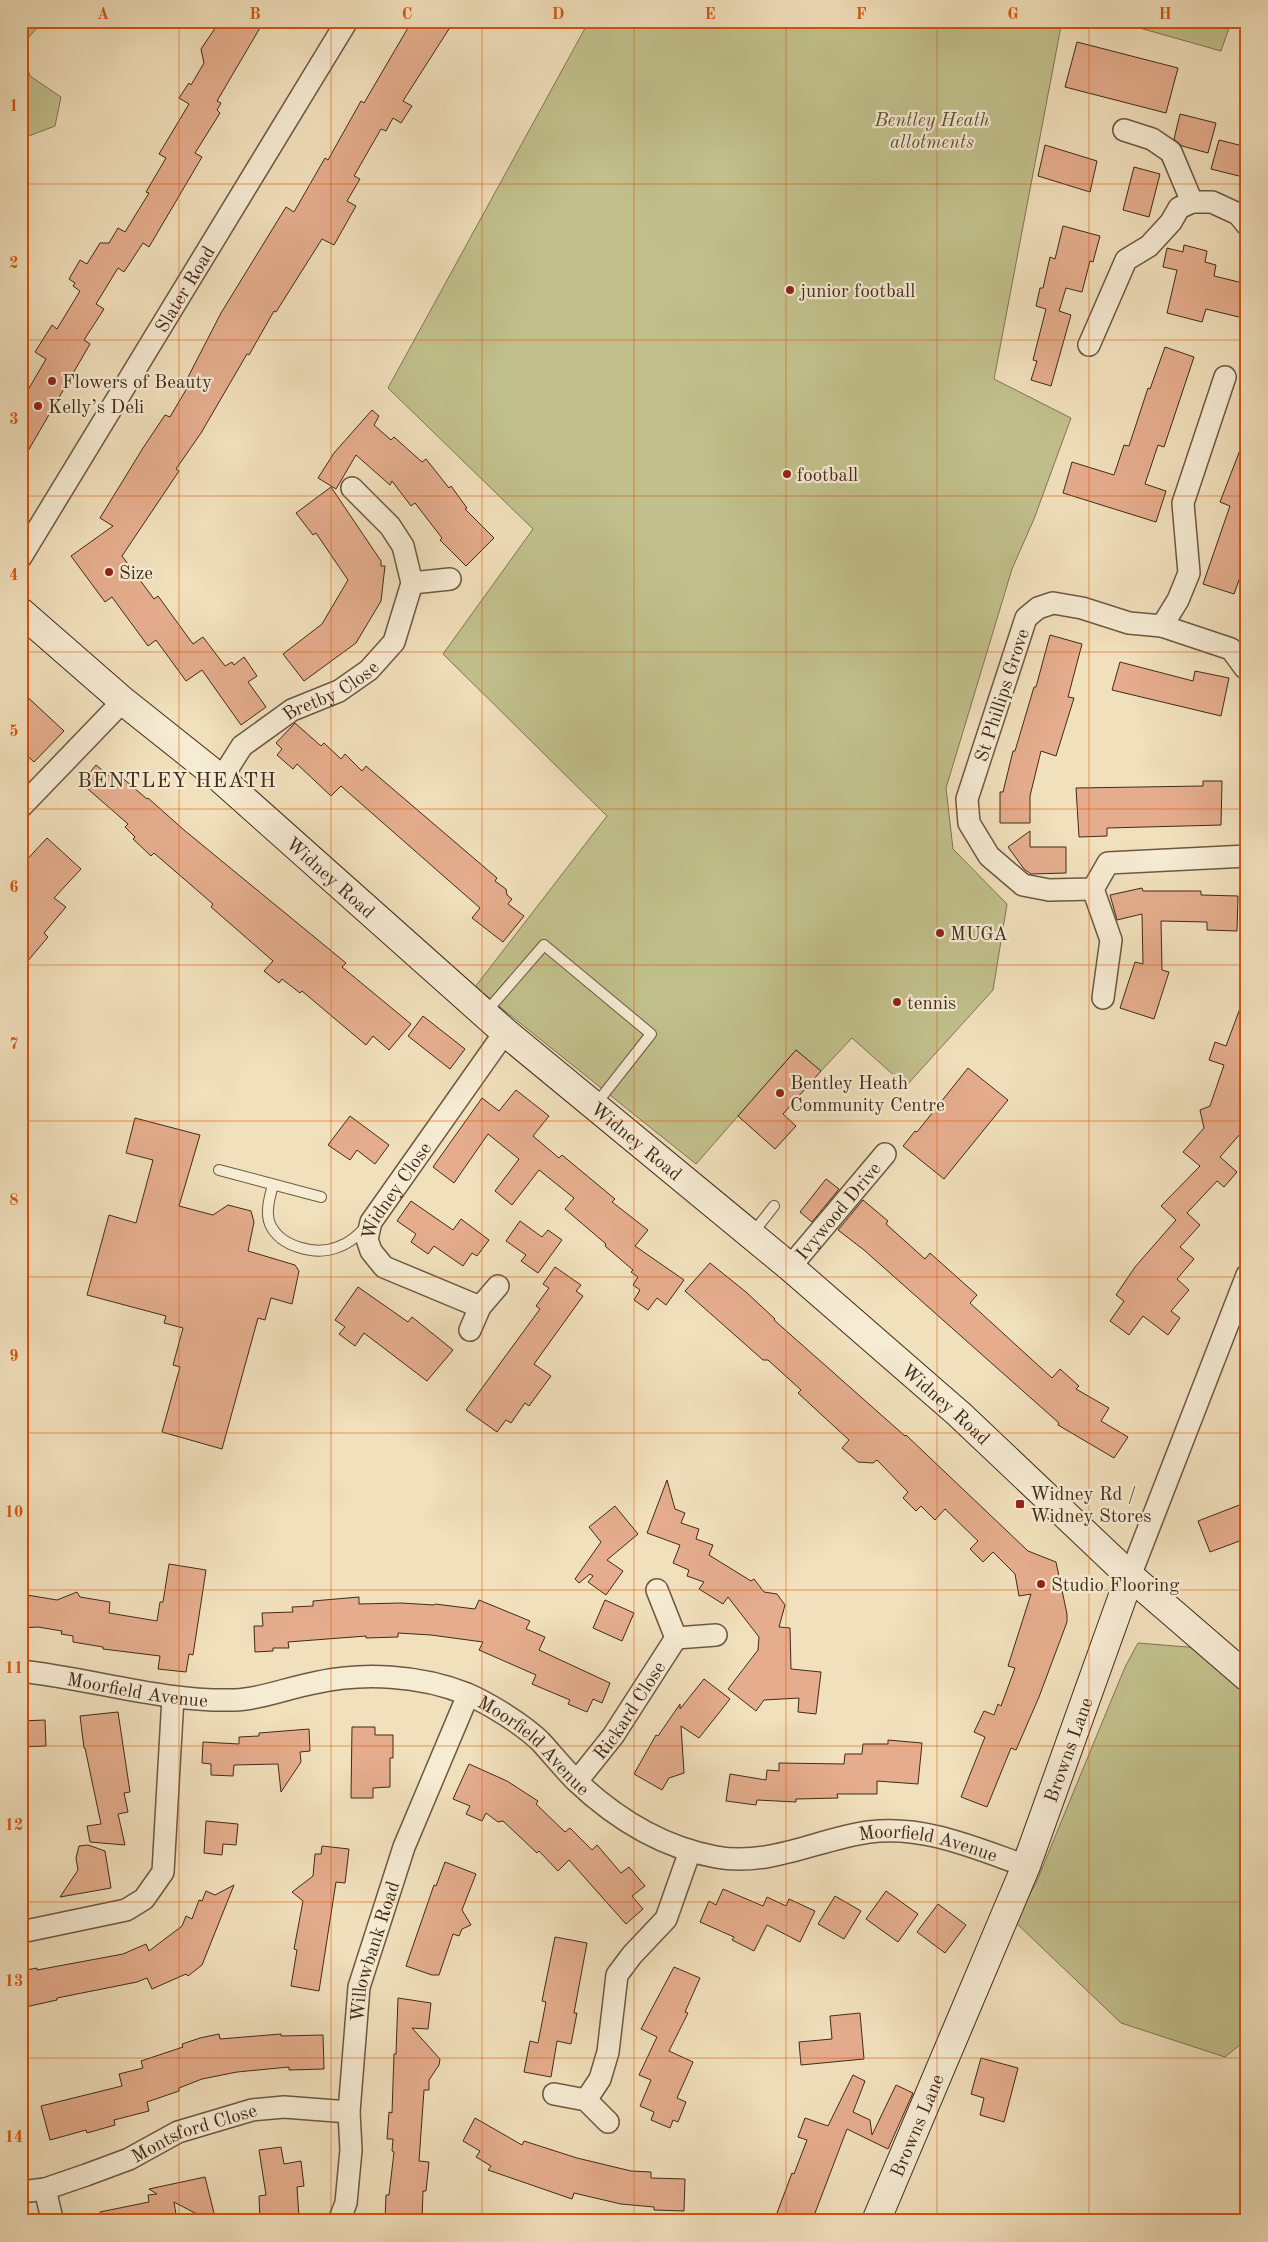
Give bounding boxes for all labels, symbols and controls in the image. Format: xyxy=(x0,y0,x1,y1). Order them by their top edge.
text: A xyxy=(97,7,109,23)
text: B xyxy=(249,7,261,23)
text: C xyxy=(402,7,412,23)
text: D xyxy=(552,7,564,23)
text: E xyxy=(704,7,716,23)
text: F xyxy=(856,7,867,23)
text: G xyxy=(1007,7,1019,23)
text: H xyxy=(1158,7,1172,23)
text: 1 xyxy=(9,99,19,115)
park label: Bentley Heath allotments xyxy=(873,112,990,153)
street label: Slater Road xyxy=(153,243,220,336)
text: 2 xyxy=(9,256,19,272)
place label: junior football xyxy=(799,283,915,302)
marker: junior football xyxy=(784,284,796,296)
place label: Flowers of Beauty xyxy=(62,374,212,393)
marker: Flowers of Beauty xyxy=(46,375,58,387)
place label: Kelly’s Deli xyxy=(48,399,144,418)
marker: Kelly’s Deli xyxy=(32,400,44,412)
text: 3 xyxy=(9,412,19,428)
place label: football xyxy=(797,467,858,486)
marker: football xyxy=(781,468,793,480)
place label: Size xyxy=(119,565,153,584)
marker: Size xyxy=(103,566,115,578)
text: 4 xyxy=(9,568,19,584)
street label: St Phillips Grove xyxy=(973,627,1034,765)
street label: Bretby Close xyxy=(280,659,384,725)
text: 5 xyxy=(9,724,19,740)
district label: BENTLEY HEATH xyxy=(77,771,277,792)
street label: Widney Road xyxy=(282,835,377,923)
text: 6 xyxy=(9,880,19,896)
place label: MUGA xyxy=(950,926,1008,945)
marker: MUGA xyxy=(934,927,946,939)
place label: tennis xyxy=(907,995,956,1014)
marker: tennis xyxy=(891,996,903,1008)
text: 7 xyxy=(9,1037,19,1053)
place label: Bentley Heath Community Centre xyxy=(790,1075,945,1116)
marker: Bentley Heath Community Centre xyxy=(774,1087,786,1099)
street label: Widney Road xyxy=(586,1100,684,1186)
street label: Widney Close xyxy=(360,1140,436,1242)
street label: Ivywood Drive xyxy=(793,1159,886,1265)
text: 8 xyxy=(9,1193,19,1209)
text: 9 xyxy=(9,1349,19,1365)
street label: Widney Road xyxy=(897,1361,992,1450)
place label: Widney Rd / Widney Stores xyxy=(1030,1486,1152,1527)
marker: Widney Rd / Widney Stores xyxy=(1014,1498,1026,1510)
text: 10 xyxy=(5,1505,23,1521)
place label: Studio Flooring xyxy=(1051,1577,1180,1596)
marker: Studio Flooring xyxy=(1035,1578,1047,1590)
street label: Rickard Close xyxy=(591,1659,670,1764)
text: 11 xyxy=(5,1661,23,1677)
street label: Moorfield Avenue xyxy=(65,1671,208,1712)
street label: Moorfield Avenue xyxy=(474,1694,592,1800)
street label: Browns Lane xyxy=(1043,1696,1098,1805)
text: 12 xyxy=(5,1818,23,1834)
street label: Moorfield Avenue xyxy=(857,1824,999,1867)
street label: Willowbank Road xyxy=(349,1879,404,2023)
text: 13 xyxy=(5,1974,23,1990)
street label: Browns Lane xyxy=(889,2072,949,2180)
street label: Montsford Close xyxy=(129,2102,260,2168)
text: 14 xyxy=(5,2130,23,2146)

